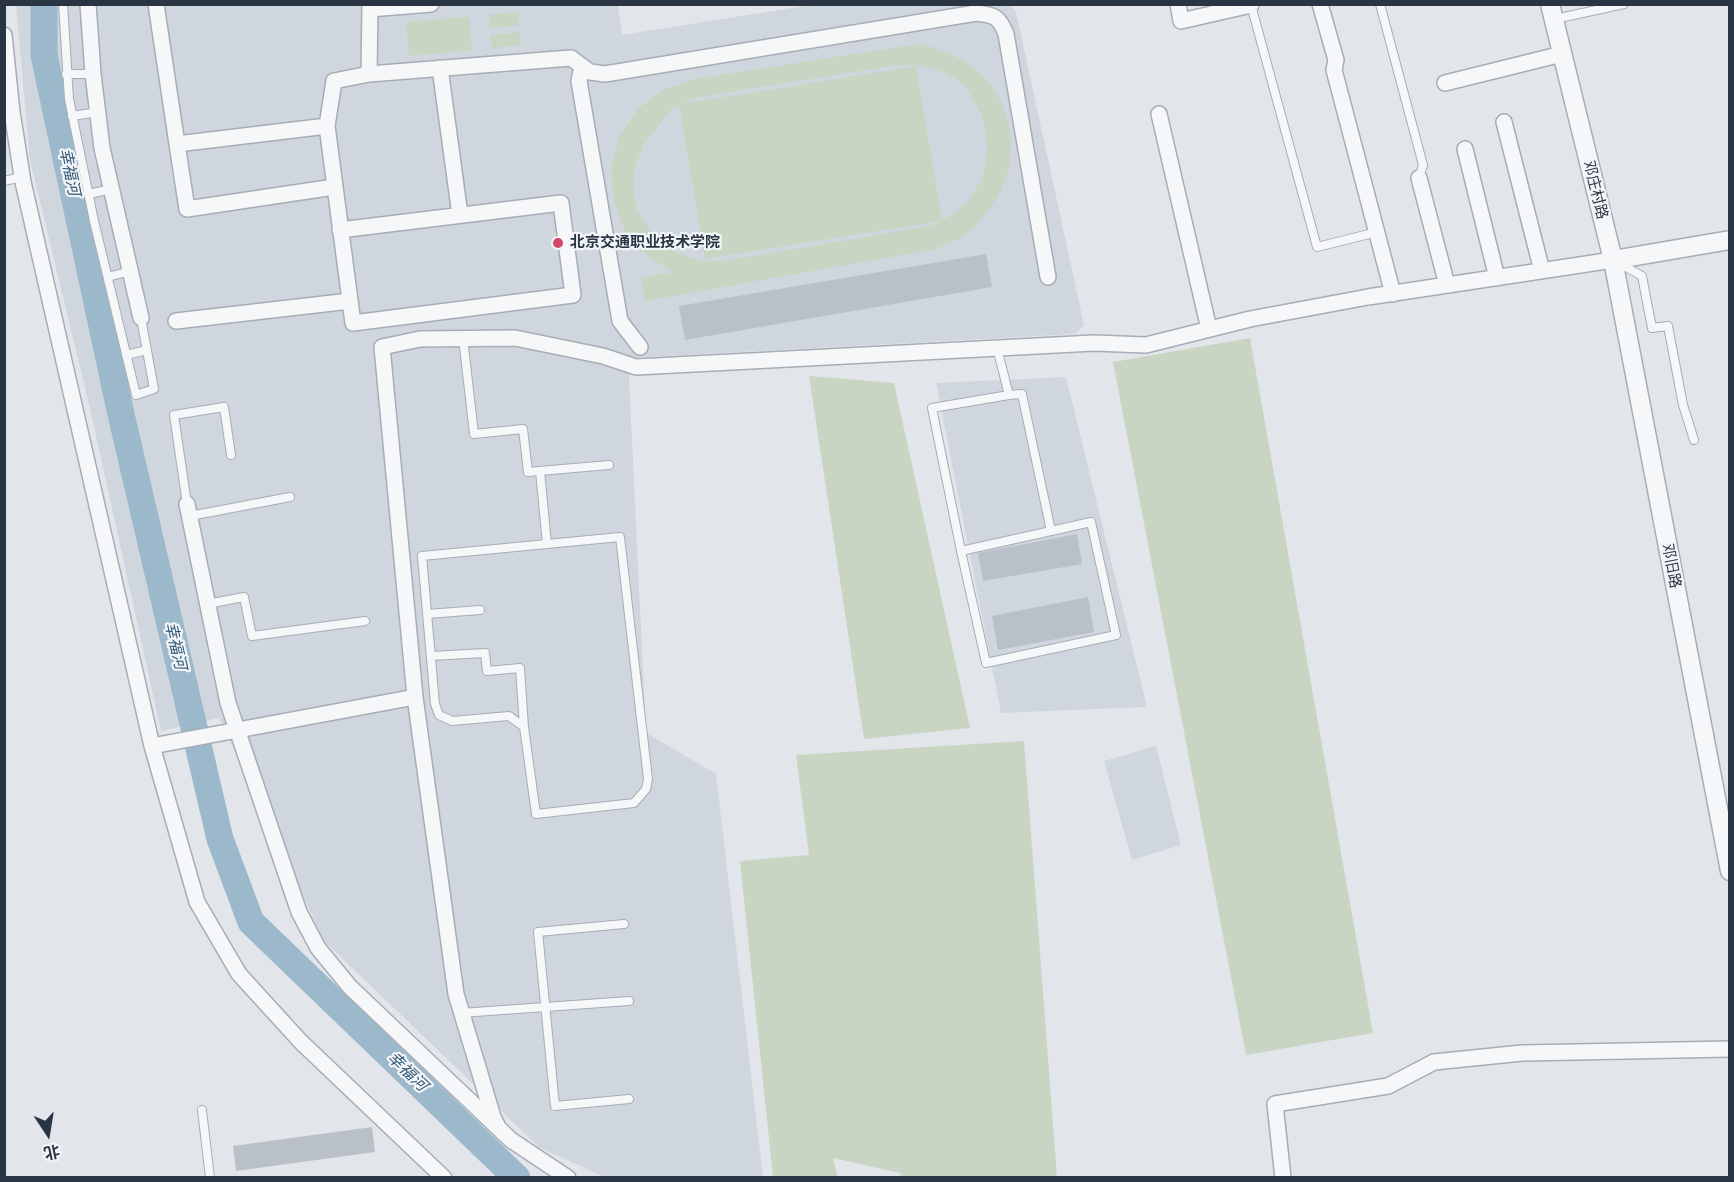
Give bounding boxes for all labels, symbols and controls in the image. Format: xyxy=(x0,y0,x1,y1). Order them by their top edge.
water label: 幸福河 xyxy=(55,147,83,197)
street label: 邓庄村路 xyxy=(1579,159,1611,221)
place label: 北京交通职业技术学院 xyxy=(570,234,720,252)
marker: 北京交通职业技术学院 xyxy=(551,236,565,250)
street label: 邓旧路 xyxy=(1658,542,1684,590)
water label: 幸福河 xyxy=(160,620,190,672)
water label: 幸福河 xyxy=(383,1048,431,1096)
north arrow xyxy=(18,1104,78,1164)
text: 北 xyxy=(42,1141,62,1163)

